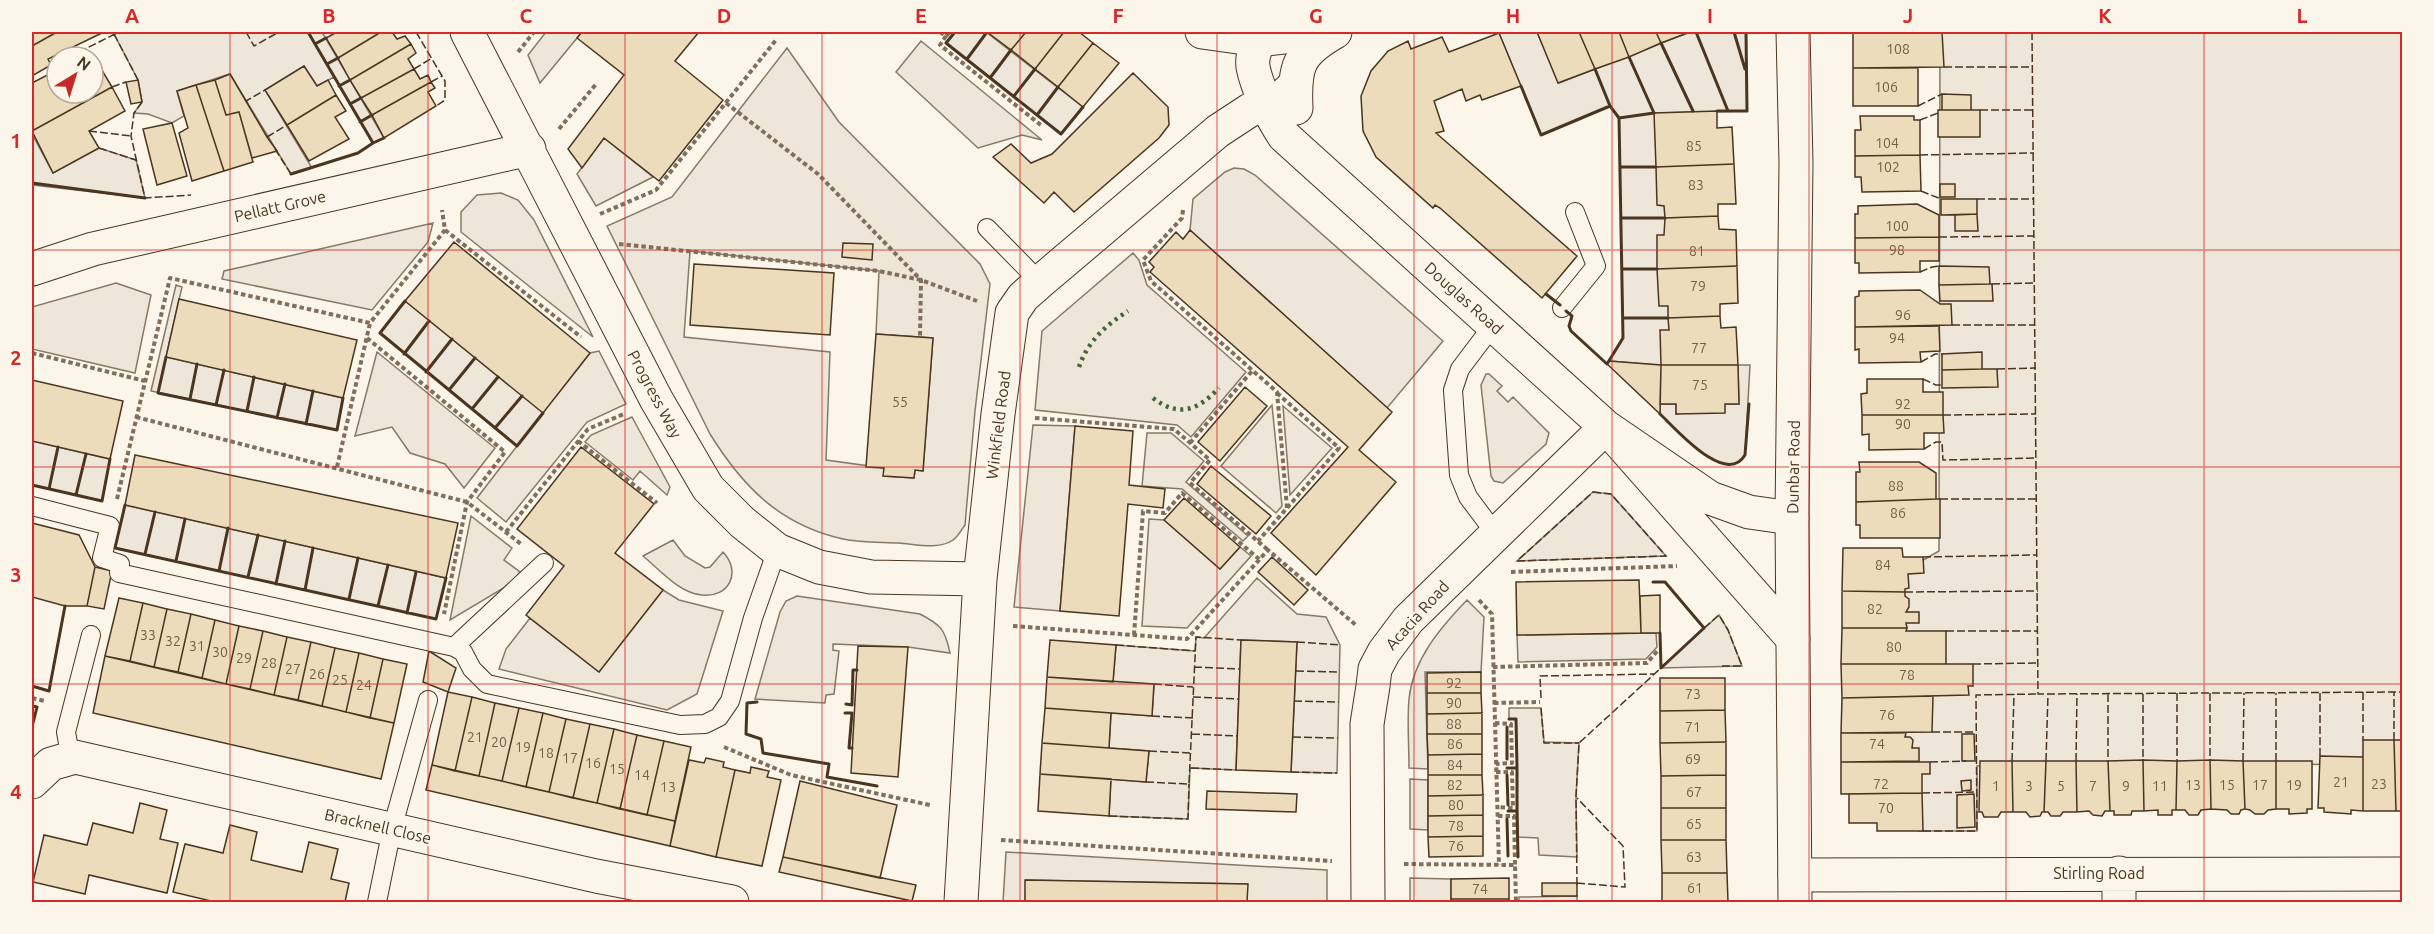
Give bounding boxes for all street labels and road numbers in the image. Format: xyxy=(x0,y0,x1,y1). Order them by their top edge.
street label: Pellatt Grove xyxy=(232,187,328,225)
street label: Douglas Road xyxy=(1421,258,1507,338)
street label: Progress Way xyxy=(624,347,686,441)
street label: Winkfield Road xyxy=(982,370,1014,480)
street label: Dunbar Road xyxy=(1783,420,1803,514)
street label: Acacia Road xyxy=(1382,577,1452,653)
street label: Bracknell Close xyxy=(323,805,433,847)
street label: Stirling Road xyxy=(2053,864,2145,882)

